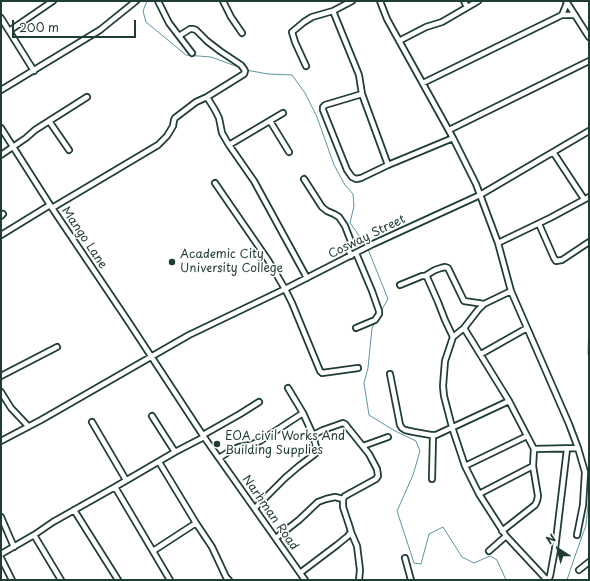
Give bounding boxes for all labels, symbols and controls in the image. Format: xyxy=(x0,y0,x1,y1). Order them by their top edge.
scale bar xyxy=(14,12,138,38)
text: 200 m xyxy=(19,18,59,36)
street label: Mango Lane xyxy=(58,204,110,272)
street label: Cosway Street xyxy=(326,212,408,262)
place label: Academic City University College xyxy=(180,248,283,276)
marker: Academic City University College xyxy=(167,257,177,267)
place label: EOA civil Works And Building Supplies xyxy=(225,430,345,458)
marker: EOA civil Works And Building Supplies xyxy=(212,439,222,449)
street label: Narhman Road xyxy=(239,473,301,553)
north arrow xyxy=(538,529,578,569)
text: N xyxy=(542,529,559,548)

